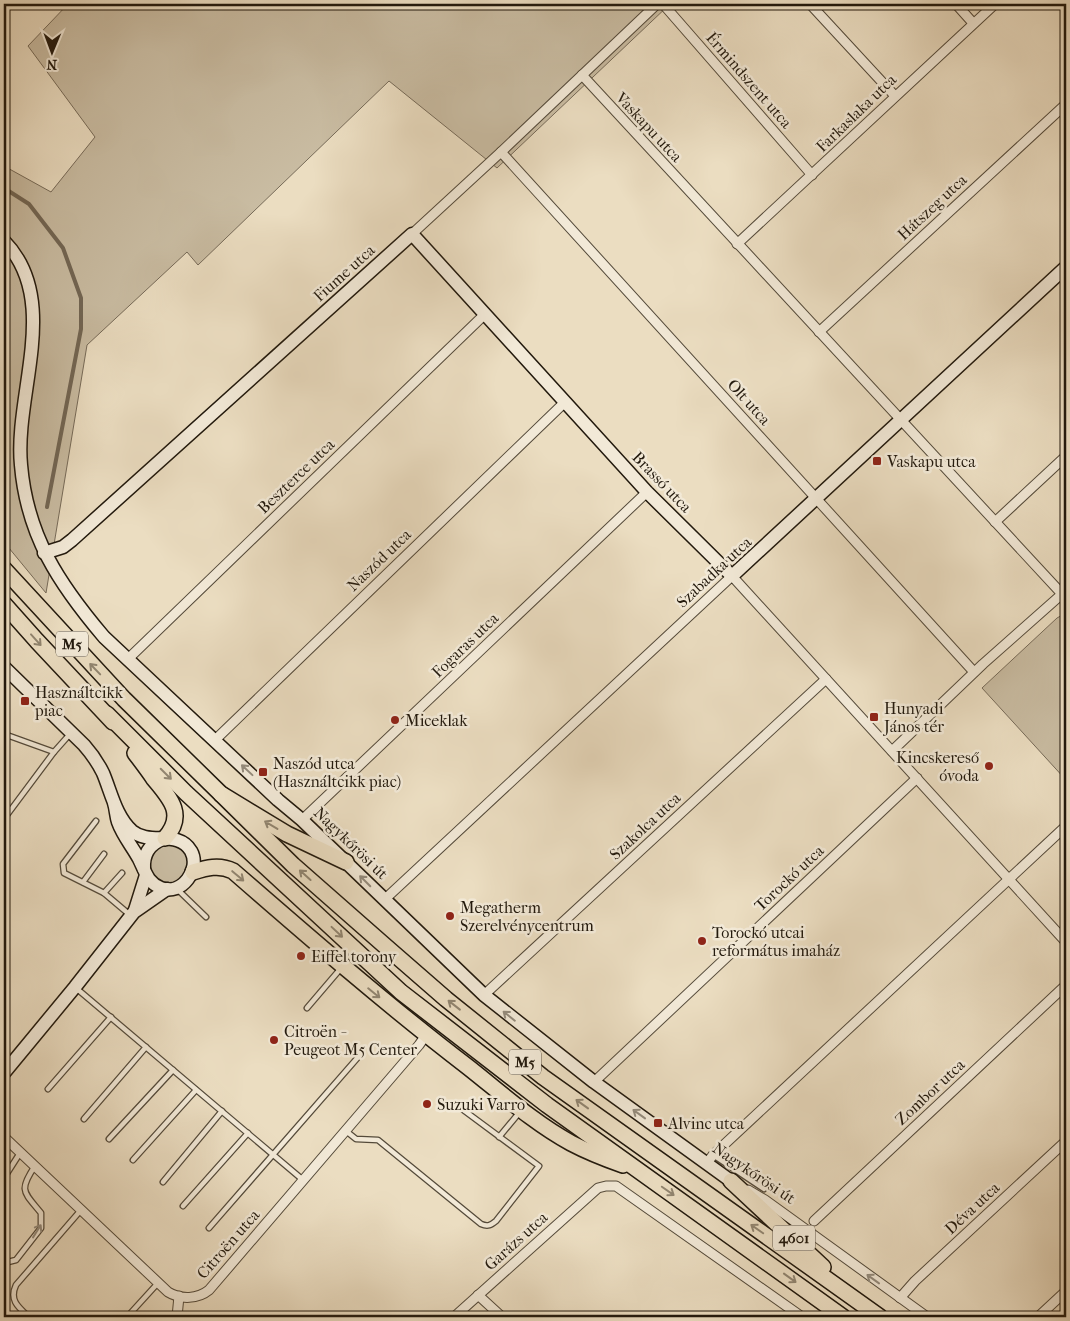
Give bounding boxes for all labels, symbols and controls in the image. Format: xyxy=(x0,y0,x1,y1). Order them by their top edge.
street label: Érmindszent utca xyxy=(702,27,797,132)
north arrow xyxy=(28,28,78,78)
text: N xyxy=(46,56,57,73)
street label: Farkaslaka utca xyxy=(812,70,900,156)
street label: Vaskapu utca xyxy=(611,87,687,166)
street label: Hátszeg utca xyxy=(893,170,971,244)
street label: Fiume utca xyxy=(309,240,379,305)
street label: Olt utca xyxy=(723,375,775,429)
street label: Beszterce utca xyxy=(254,434,339,517)
street label: Brassó utca xyxy=(628,448,696,517)
place label: Vaskapu utca xyxy=(886,452,976,471)
marker: Vaskapu utca xyxy=(871,455,883,467)
street label: Naszód utca xyxy=(343,524,415,595)
street label: Szabadka utca xyxy=(673,532,756,611)
street label: Fogaras utca xyxy=(428,608,503,681)
road number: M5 xyxy=(56,632,88,656)
one-way arrow xyxy=(30,634,42,647)
one-way arrow xyxy=(89,663,101,676)
place label: Használtcikk piac xyxy=(34,683,124,720)
marker: Használtcikk piac xyxy=(19,695,31,707)
place label: Hunyadi János tér xyxy=(882,699,944,736)
place label: Miceklak xyxy=(405,711,468,730)
marker: Hunyadi János tér xyxy=(868,711,880,723)
marker: Miceklak xyxy=(389,714,401,726)
place label: Kincskereső óvoda xyxy=(896,748,980,785)
place label: Naszód utca (Használtcikk piac) xyxy=(273,754,401,791)
marker: Kincskereső óvoda xyxy=(983,760,995,772)
one-way arrow xyxy=(240,764,253,776)
marker: Naszód utca (Használtcikk piac) xyxy=(257,766,269,778)
one-way arrow xyxy=(160,767,172,779)
street label: Szakolca utca xyxy=(606,788,685,864)
street label: Nagykőrösi út xyxy=(310,803,392,883)
one-way arrow xyxy=(265,819,279,829)
street label: Torockó utca xyxy=(750,841,828,915)
one-way arrow xyxy=(298,869,311,881)
one-way arrow xyxy=(231,870,244,881)
one-way arrow xyxy=(359,875,371,887)
place label: Megatherm Szerelvénycentrum xyxy=(460,898,594,935)
marker: Megatherm Szerelvénycentrum xyxy=(444,910,456,922)
place label: Torockó utcai református imaház xyxy=(712,923,840,960)
one-way arrow xyxy=(330,926,343,938)
marker: Torockó utcai református imaház xyxy=(696,935,708,947)
place label: Eiffel torony xyxy=(311,947,397,966)
marker: Eiffel torony xyxy=(295,950,307,962)
one-way arrow xyxy=(368,987,381,999)
one-way arrow xyxy=(448,999,461,1010)
one-way arrow xyxy=(503,1010,516,1021)
place label: Citroën - Peugeot M5 Center xyxy=(284,1022,417,1059)
marker: Citroën - Peugeot M5 Center xyxy=(268,1034,280,1046)
road number: M5 xyxy=(509,1050,541,1074)
street label: Zombor utca xyxy=(891,1055,969,1129)
place label: Suzuki Varro xyxy=(437,1095,525,1114)
marker: Suzuki Varro xyxy=(421,1098,433,1110)
one-way arrow xyxy=(576,1099,589,1110)
one-way arrow xyxy=(632,1109,646,1119)
place label: Alvinc utca xyxy=(667,1114,745,1133)
marker: Alvinc utca xyxy=(652,1117,664,1129)
street label: Nagykőrösi út xyxy=(709,1138,799,1208)
street label: Déva utca xyxy=(941,1178,1004,1238)
one-way arrow xyxy=(661,1186,675,1196)
street label: Citroën utca xyxy=(193,1205,264,1283)
street label: Garázs utca xyxy=(480,1207,552,1274)
one-way arrow xyxy=(750,1224,764,1234)
one-way arrow xyxy=(33,1225,43,1239)
road number: 4601 xyxy=(773,1226,815,1250)
one-way arrow xyxy=(782,1273,796,1284)
one-way arrow xyxy=(866,1274,880,1284)

